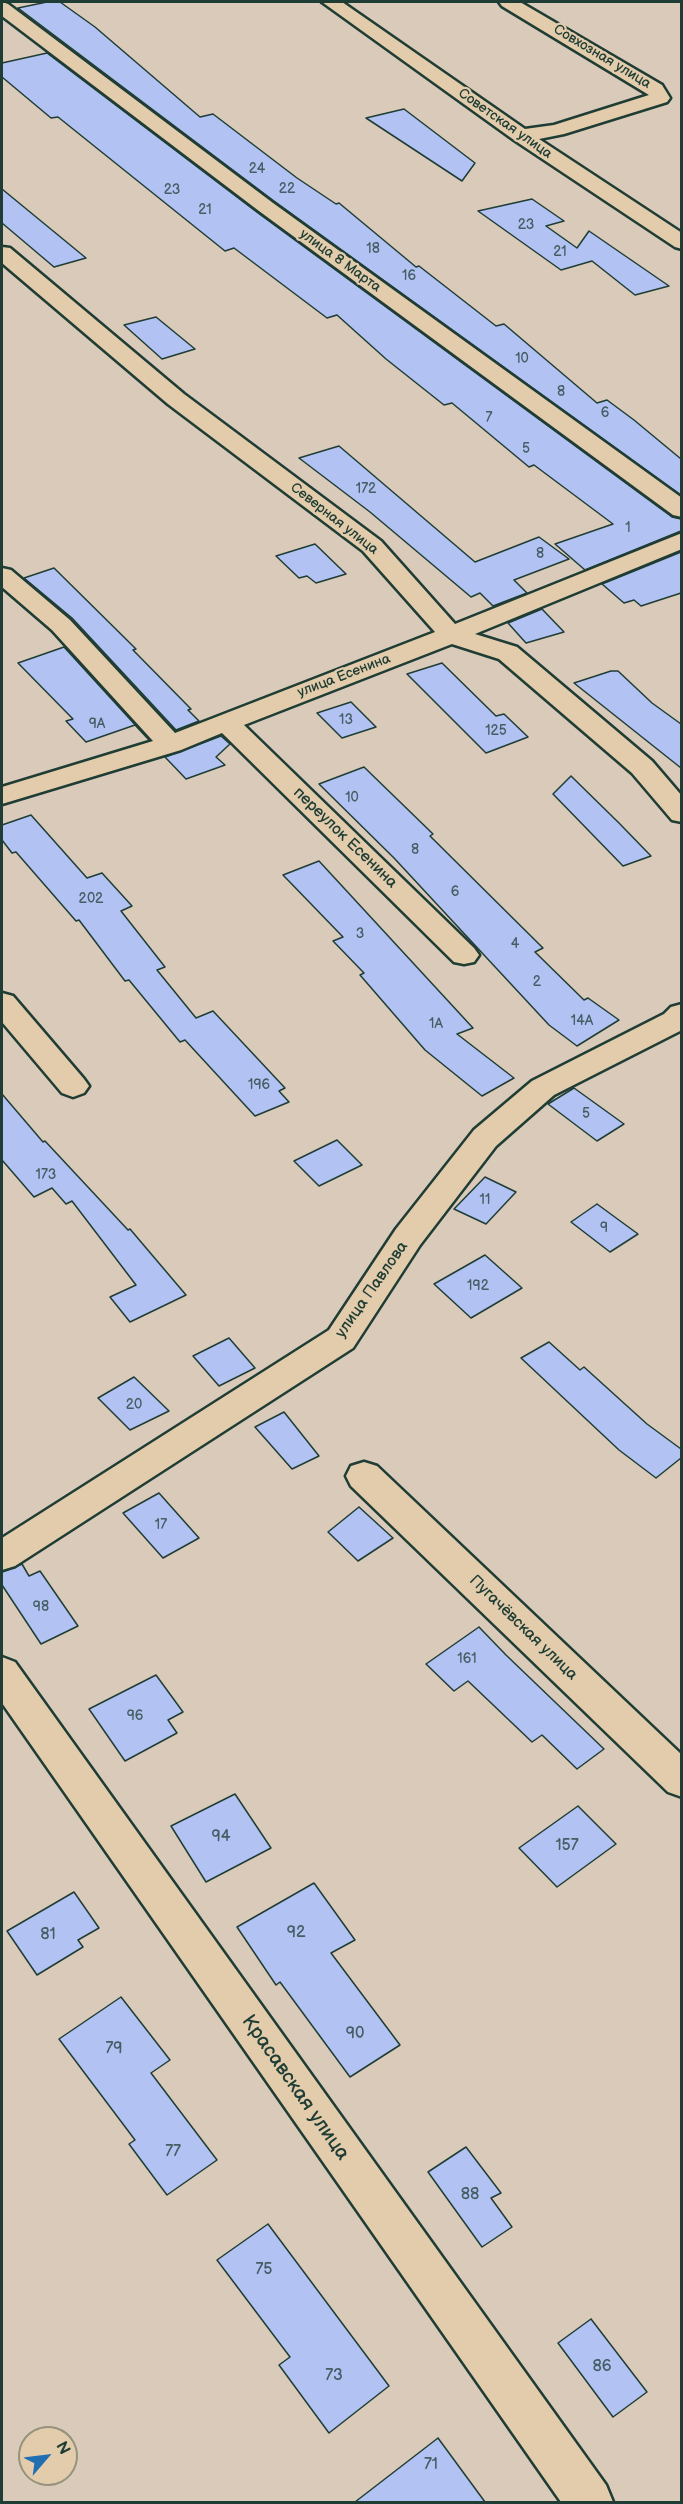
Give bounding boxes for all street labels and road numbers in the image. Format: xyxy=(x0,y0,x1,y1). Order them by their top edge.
street label: Совхозная улица xyxy=(550,21,654,93)
street label: Советская улица xyxy=(455,85,555,163)
street label: улица 8 Марта xyxy=(296,226,384,296)
street label: Северная улица xyxy=(287,480,381,558)
street label: улица Есенина xyxy=(295,651,393,701)
street label: переулок Есенина xyxy=(289,783,401,893)
street label: улица Павлова xyxy=(332,1238,412,1342)
street label: Пугачёвская улица xyxy=(465,1571,581,1685)
street label: Красавская улица xyxy=(236,2011,354,2165)

